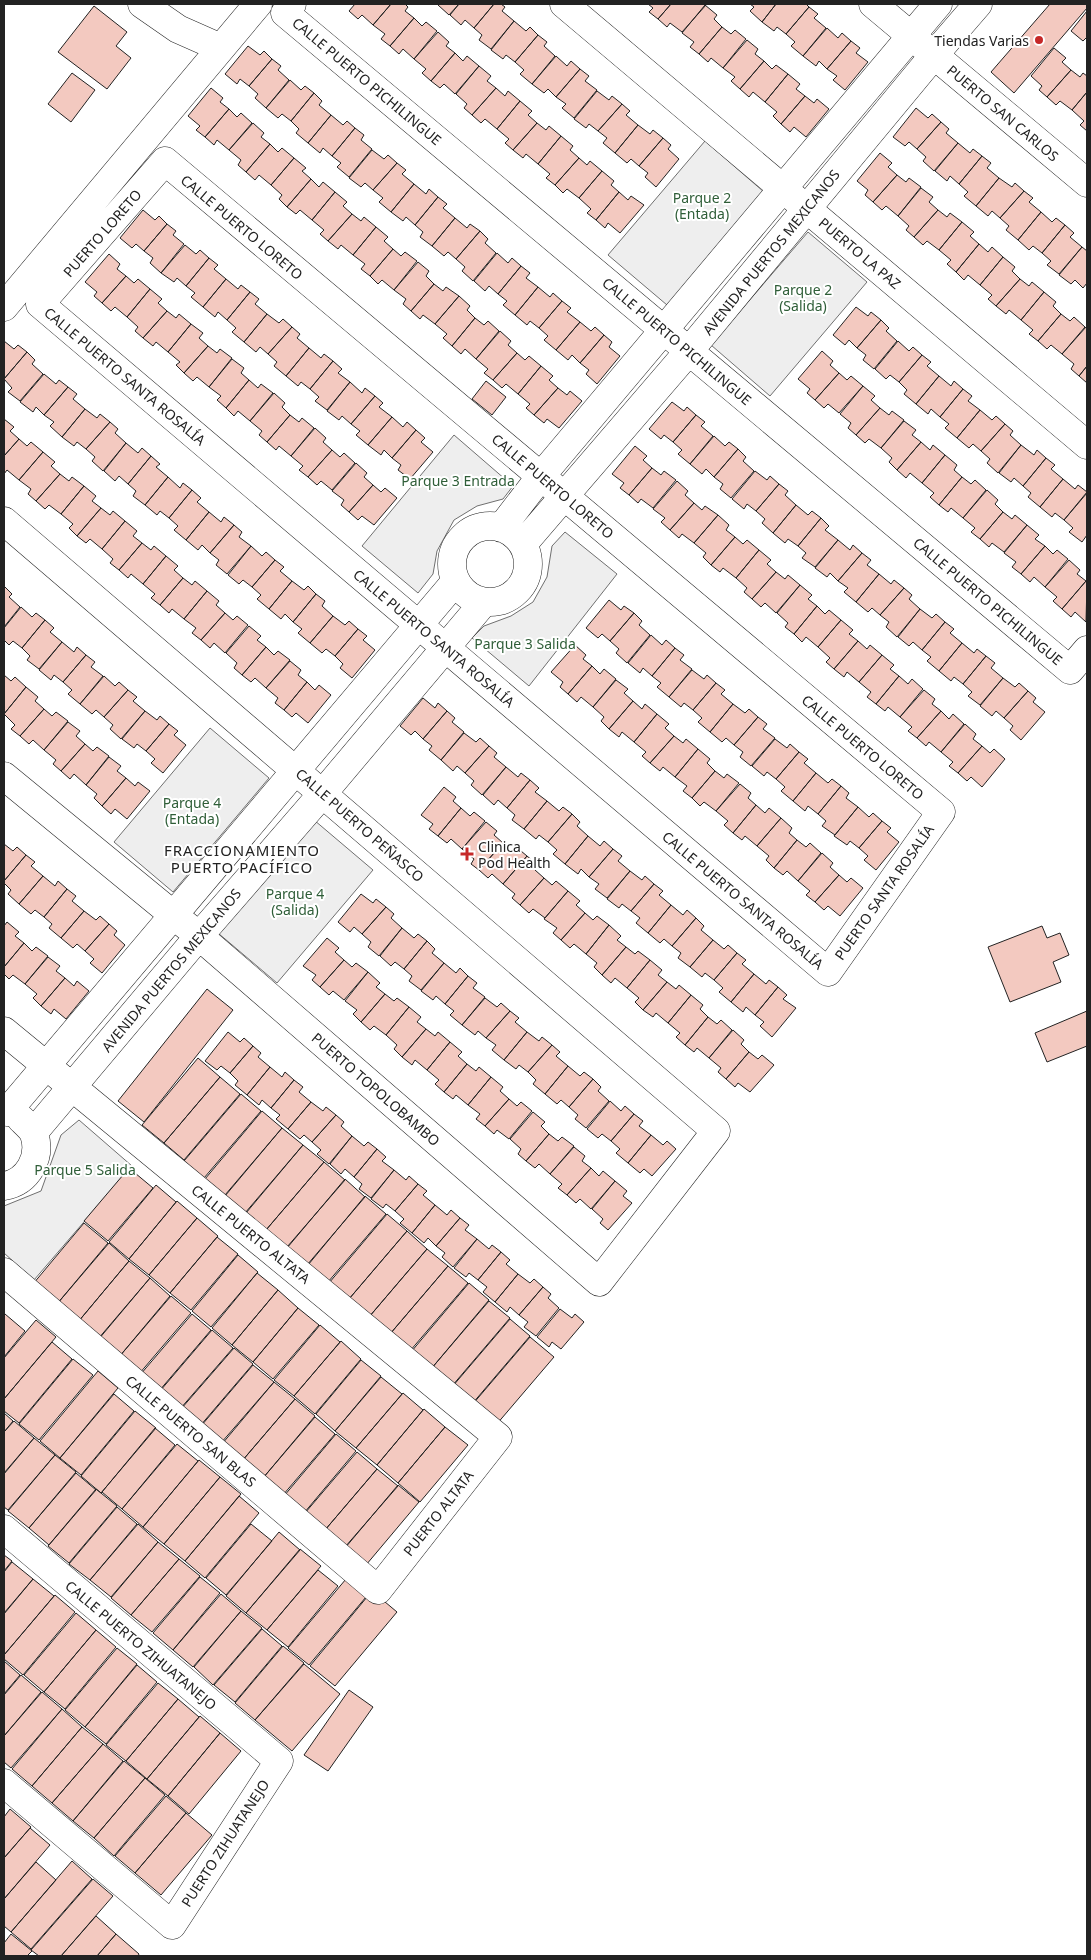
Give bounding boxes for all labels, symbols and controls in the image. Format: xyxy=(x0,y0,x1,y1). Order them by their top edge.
street label: CALLE PUERTO PICHILINGUE xyxy=(288,13,446,149)
place label: Tiendas Varias xyxy=(934,31,1029,50)
marker: Tiendas Varias xyxy=(1033,34,1045,46)
street label: PUERTO SAN CARLOS xyxy=(943,61,1063,166)
street label: AVENIDA PUERTOS MEXICANOS xyxy=(698,165,844,339)
street label: CALLE PUERTO LORETO xyxy=(177,170,307,284)
street label: PUERTO LORETO xyxy=(59,185,145,281)
park label: Parque 2 (Entada) xyxy=(673,188,731,223)
street label: PUERTO LA PAZ xyxy=(815,213,905,293)
street label: CALLE PUERTO PICHILINGUE xyxy=(598,273,756,409)
park label: Parque 2 (Salida) xyxy=(774,280,832,315)
street label: CALLE PUERTO SANTA ROSALÍA xyxy=(40,303,210,449)
street label: CALLE PUERTO LORETO xyxy=(488,429,618,543)
park label: Parque 3 Entrada xyxy=(401,471,515,490)
street label: CALLE PUERTO PICHILINGUE xyxy=(909,533,1067,669)
street label: CALLE PUERTO SANTA ROSALÍA xyxy=(349,565,519,711)
park label: Parque 3 Salida xyxy=(474,634,576,653)
street label: CALLE PUERTO LORETO xyxy=(798,690,928,804)
street label: CALLE PUERTO PEÑASCO xyxy=(292,764,428,886)
park label: Parque 4 (Entada) xyxy=(163,793,221,828)
street label: PUERTO SANTA ROSALÍA xyxy=(830,820,938,963)
street label: CALLE PUERTO SANTA ROSALÍA xyxy=(658,827,828,973)
place label: Clinica Pod Health xyxy=(478,837,551,872)
district label: FRACCIONAMIENTO PUERTO PACÍFICO xyxy=(164,840,320,877)
marker: Clinica Pod Health xyxy=(460,847,474,861)
street label: AVENIDA PUERTOS MEXICANOS xyxy=(97,884,245,1056)
park label: Parque 4 (Salida) xyxy=(266,884,324,919)
street label: PUERTO TOPOLOBAMBO xyxy=(308,1028,444,1150)
park label: Parque 5 Salida xyxy=(34,1160,136,1179)
street label: CALLE PUERTO ALTATA xyxy=(188,1180,314,1288)
street label: CALLE PUERTO SAN BLAS xyxy=(122,1371,261,1492)
street label: PUERTO ALTATA xyxy=(399,1466,477,1560)
street label: CALLE PUERTO ZIHUATANEJO xyxy=(61,1576,221,1714)
street label: PUERTO ZIHUATANEJO xyxy=(177,1776,273,1910)

